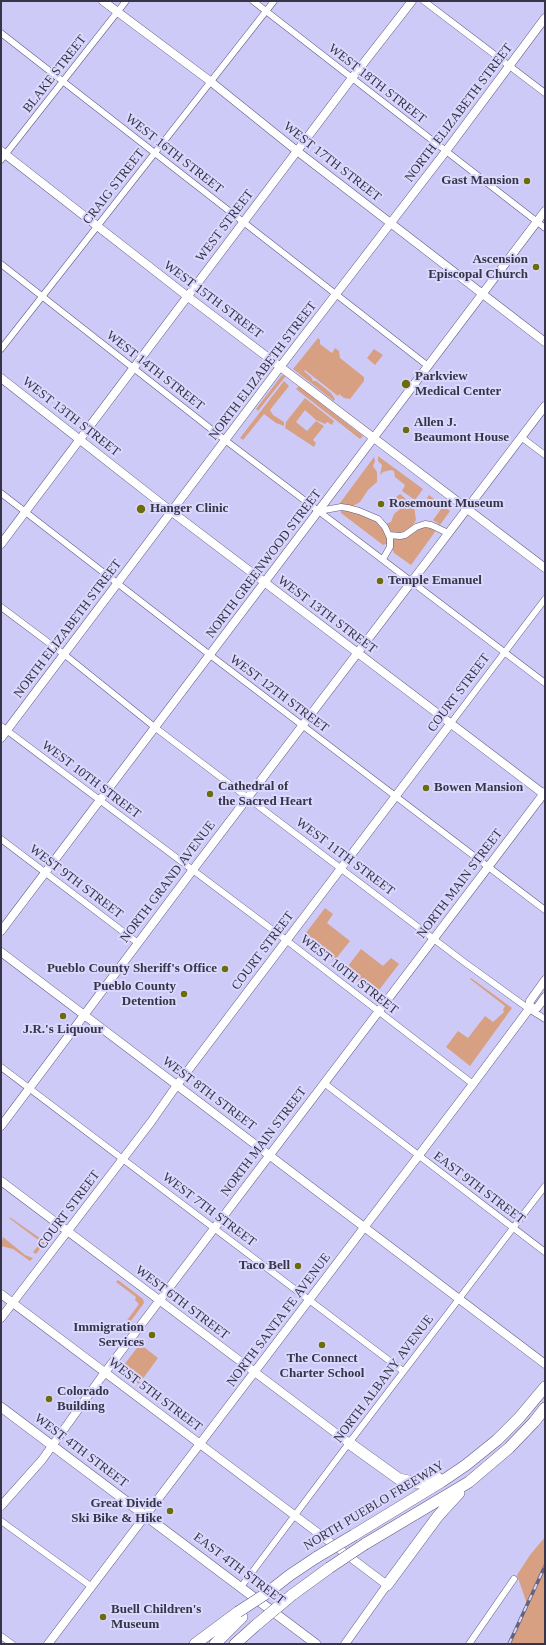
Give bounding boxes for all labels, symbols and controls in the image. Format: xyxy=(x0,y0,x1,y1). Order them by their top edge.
street label: BLAKE STREET xyxy=(20,32,90,116)
street label: WEST 18TH STREET xyxy=(325,41,429,127)
street label: NORTH ELIZABETH STREET xyxy=(402,41,516,185)
street label: WEST 16TH STREET xyxy=(122,111,226,197)
street label: WEST 17TH STREET xyxy=(280,119,384,205)
street label: CRAIG STREET xyxy=(80,146,148,228)
place label: Gast Mansion xyxy=(441,173,519,189)
marker: Gast Mansion xyxy=(522,176,532,186)
street label: WEST STREET xyxy=(193,187,257,265)
place label: Ascension Episcopal Church xyxy=(428,252,528,283)
street label: WEST 15TH STREET xyxy=(160,258,266,342)
marker: Ascension Episcopal Church xyxy=(531,262,541,272)
street label: NORTH ELIZABETH STREET xyxy=(206,299,320,443)
street label: WEST 14TH STREET xyxy=(103,328,207,414)
place label: Parkview Medical Center xyxy=(415,369,501,400)
street label: WEST 13TH STREET xyxy=(19,374,123,460)
marker: Parkview Medical Center xyxy=(400,378,412,390)
place label: Allen J. Beaumont House xyxy=(414,415,509,446)
marker: Allen J. Beaumont House xyxy=(401,425,411,435)
street label: NORTH GREENWOOD STREET xyxy=(203,487,325,641)
place label: Rosemount Museum xyxy=(389,496,503,512)
marker: Rosemount Museum xyxy=(376,499,386,509)
place label: Hanger Clinic xyxy=(150,501,228,517)
marker: Hanger Clinic xyxy=(135,503,147,515)
street label: NORTH ELIZABETH STREET xyxy=(11,557,125,701)
street label: WEST 13TH STREET xyxy=(274,573,380,657)
place label: Temple Emanuel xyxy=(388,573,482,589)
marker: Temple Emanuel xyxy=(375,576,385,586)
street label: COURT STREET xyxy=(424,651,494,735)
street label: WEST 12TH STREET xyxy=(226,652,332,736)
street label: WEST 10TH STREET xyxy=(38,738,144,822)
place label: Cathedral of the Sacred Heart xyxy=(218,779,312,810)
place label: Bowen Mansion xyxy=(434,780,523,796)
marker: Bowen Mansion xyxy=(421,783,431,793)
marker: Cathedral of the Sacred Heart xyxy=(205,789,215,799)
street label: WEST 11TH STREET xyxy=(293,815,397,899)
street label: NORTH GRAND AVENUE xyxy=(117,818,219,946)
street label: NORTH MAIN STREET xyxy=(414,826,506,942)
street label: WEST 9TH STREET xyxy=(26,842,126,922)
street label: COURT STREET xyxy=(228,909,298,993)
street label: WEST 10TH STREET xyxy=(297,932,401,1018)
place label: Pueblo County Sheriff's Office xyxy=(47,961,217,977)
marker: Pueblo County Sheriff's Office xyxy=(220,964,230,974)
place label: Pueblo County Detention xyxy=(93,979,176,1010)
marker: Pueblo County Detention xyxy=(179,989,189,999)
marker: J.R.'s Liquour xyxy=(58,1011,68,1021)
place label: J.R.'s Liquour xyxy=(23,1022,103,1038)
street label: WEST 8TH STREET xyxy=(159,1054,259,1134)
street label: NORTH MAIN STREET xyxy=(218,1084,310,1200)
street label: EAST 9TH STREET xyxy=(430,1149,528,1227)
street label: COURT STREET xyxy=(34,1168,104,1252)
street label: WEST 7TH STREET xyxy=(159,1170,259,1250)
street label: NORTH SANTA FE AVENUE xyxy=(224,1250,334,1390)
place label: Taco Bell xyxy=(239,1258,290,1274)
marker: Taco Bell xyxy=(293,1261,303,1271)
street label: WEST 6TH STREET xyxy=(132,1263,232,1343)
street label: NORTH ALBANY AVENUE xyxy=(331,1312,437,1446)
place label: Immigration Services xyxy=(73,1320,144,1351)
marker: Immigration Services xyxy=(147,1330,157,1340)
marker: The Connect Charter School xyxy=(317,1340,327,1350)
place label: The Connect Charter School xyxy=(280,1351,364,1382)
street label: WEST 5TH STREET xyxy=(105,1355,205,1435)
place label: Colorado Building xyxy=(57,1384,109,1415)
marker: Colorado Building xyxy=(44,1394,54,1404)
street label: WEST 4TH STREET xyxy=(31,1411,131,1491)
street label: NORTH PUEBLO FREEWAY xyxy=(301,1458,447,1554)
place label: Great Divide Ski Bike & Hike xyxy=(71,1496,162,1527)
marker: Great Divide Ski Bike & Hike xyxy=(165,1506,175,1516)
street label: EAST 4TH STREET xyxy=(190,1530,288,1608)
place label: Buell Children's Museum xyxy=(111,1602,201,1633)
marker: Buell Children's Museum xyxy=(98,1612,108,1622)

